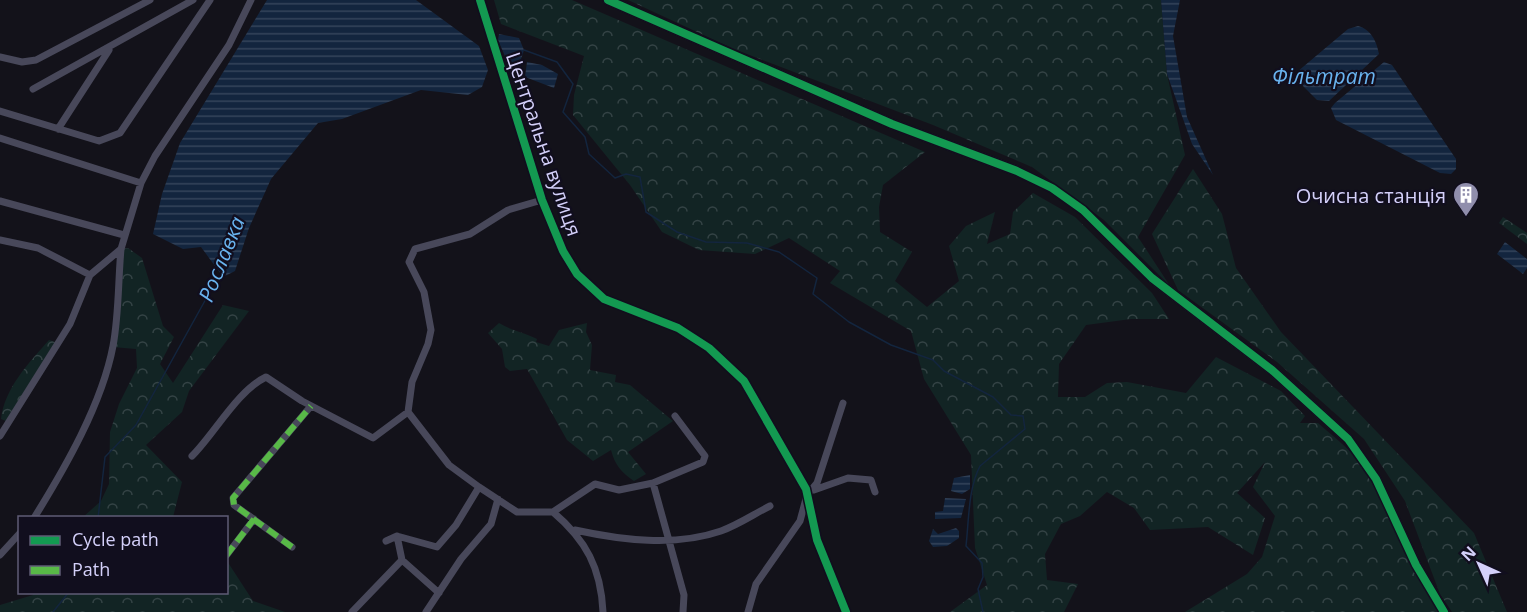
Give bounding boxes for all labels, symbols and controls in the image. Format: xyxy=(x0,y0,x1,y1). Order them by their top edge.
street label: Центральна вулиця xyxy=(500,48,588,240)
water label: Фільтрат xyxy=(1272,62,1376,90)
building icon: Очисна станція xyxy=(1451,180,1481,218)
place label: Очисна станція xyxy=(1296,182,1446,209)
water label: Рославка xyxy=(191,212,251,306)
legend xyxy=(18,516,228,594)
text: Cycle path xyxy=(72,527,159,551)
north arrow xyxy=(1449,534,1509,594)
text: N xyxy=(1456,541,1481,566)
text: Path xyxy=(72,557,110,581)

